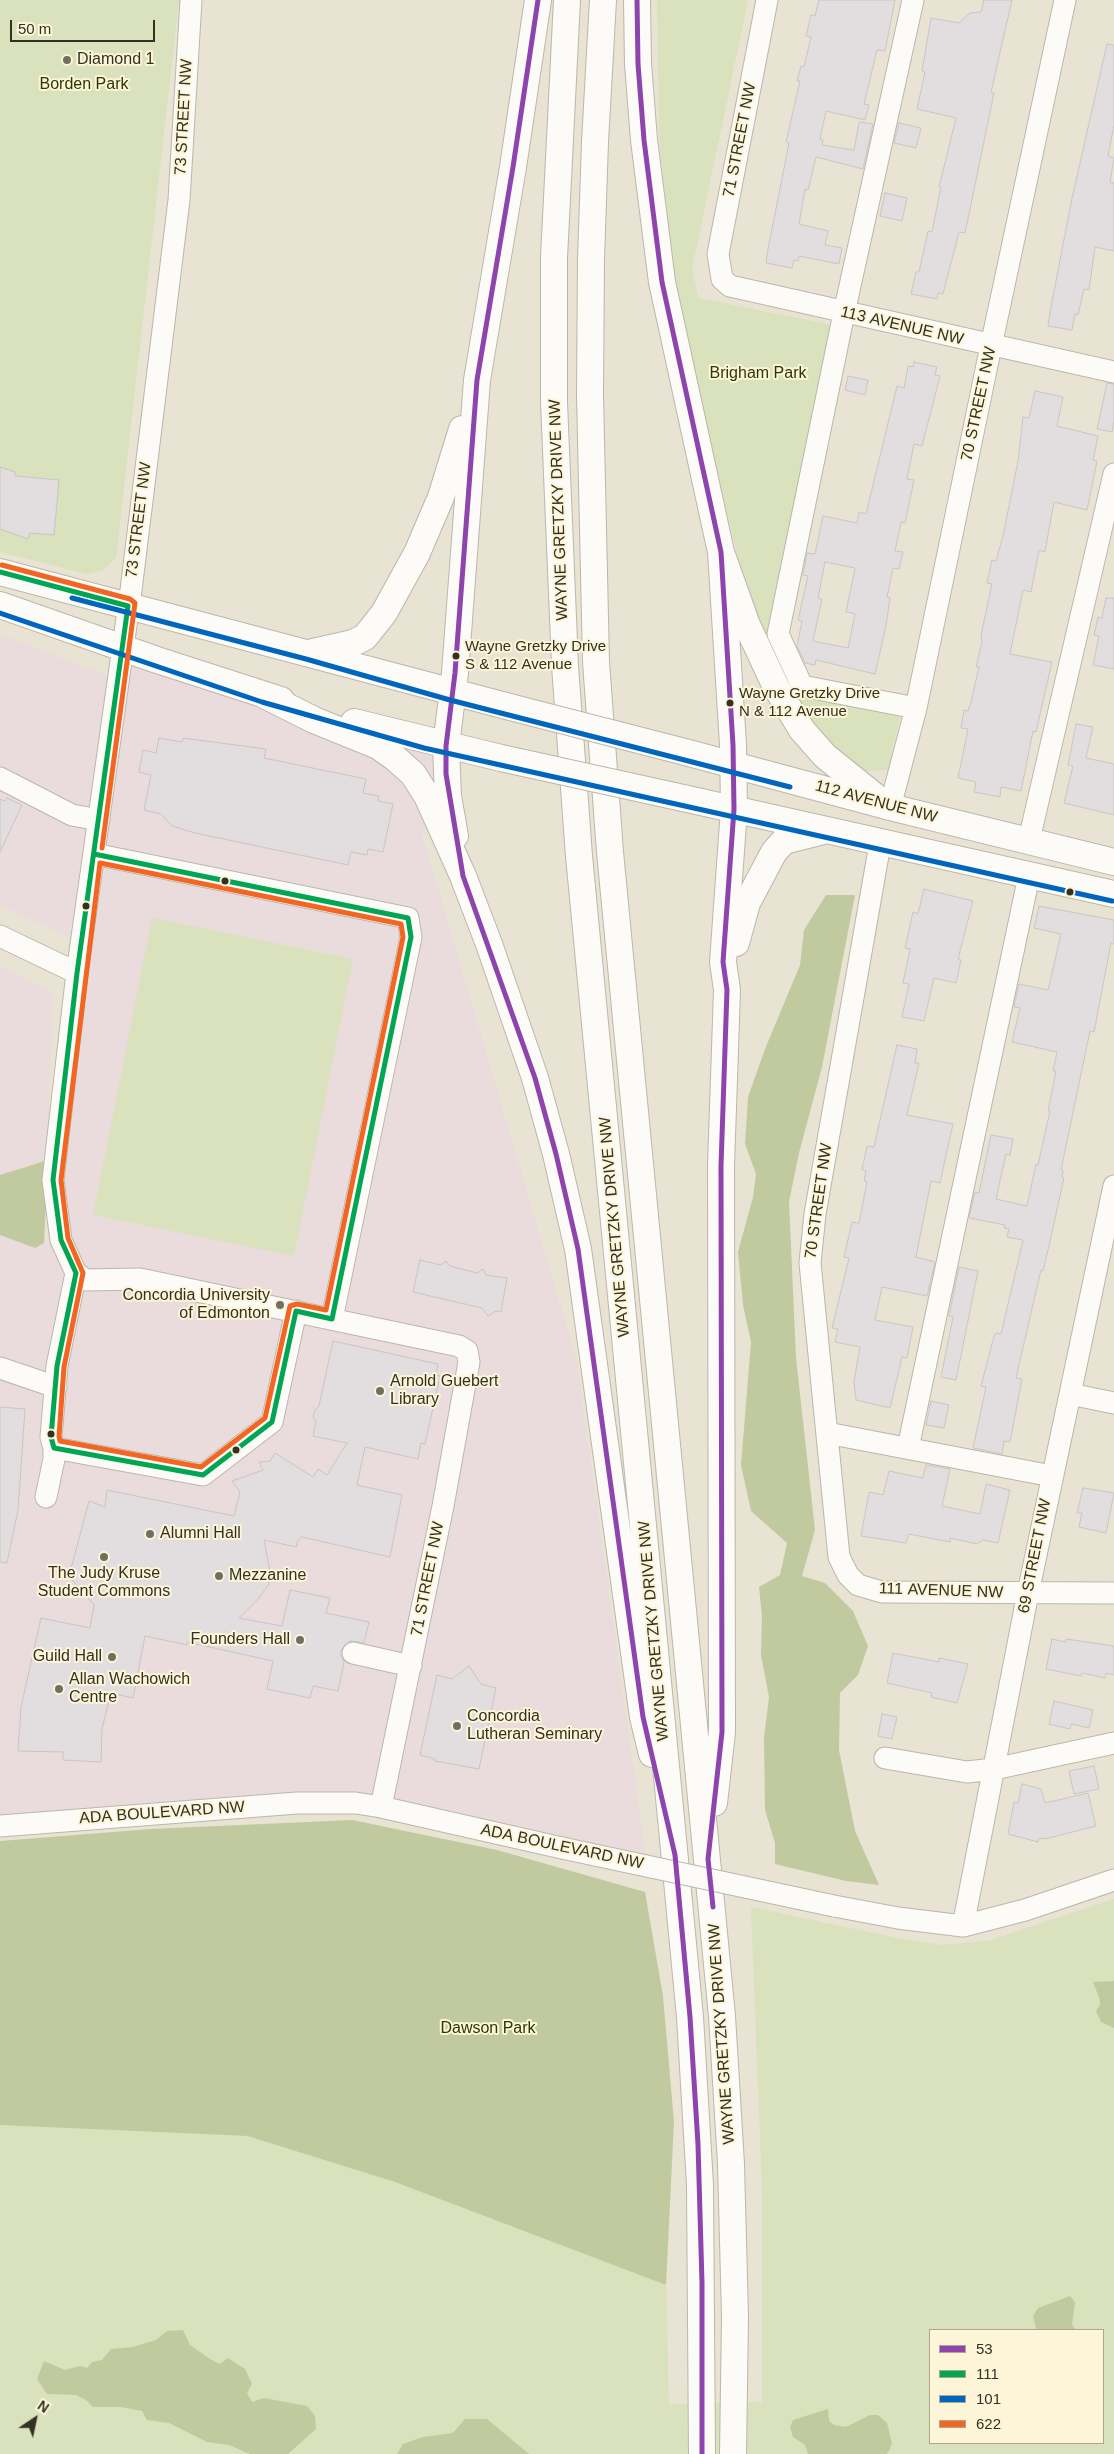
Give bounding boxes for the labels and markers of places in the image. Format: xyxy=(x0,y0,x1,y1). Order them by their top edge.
place label: Diamond 1 xyxy=(77,50,154,70)
marker: Diamond 1 xyxy=(61,54,73,66)
place label: Wayne Gretzky Drive S & 112 Avenue xyxy=(465,638,606,673)
marker: Wayne Gretzky Drive S & 112 Avenue xyxy=(451,651,461,661)
place label: Wayne Gretzky Drive N & 112 Avenue xyxy=(739,685,880,720)
marker: Wayne Gretzky Drive N & 112 Avenue xyxy=(725,698,735,708)
unlabelled marker xyxy=(220,876,230,886)
unlabelled marker xyxy=(1065,887,1075,897)
unlabelled marker xyxy=(81,901,91,911)
place label: Concordia University of Edmonton xyxy=(122,1286,270,1324)
marker: Concordia University of Edmonton xyxy=(274,1299,286,1311)
place label: Arnold Guebert Library xyxy=(390,1372,499,1410)
marker: Arnold Guebert Library xyxy=(374,1385,386,1397)
unlabelled marker xyxy=(46,1429,56,1439)
unlabelled marker xyxy=(231,1445,241,1455)
place label: Alumni Hall xyxy=(160,1524,241,1544)
marker: Alumni Hall xyxy=(144,1528,156,1540)
marker: The Judy Kruse Student Commons xyxy=(98,1551,110,1563)
place label: The Judy Kruse Student Commons xyxy=(38,1564,170,1602)
place label: Mezzanine xyxy=(229,1566,306,1586)
marker: Mezzanine xyxy=(213,1570,225,1582)
place label: Founders Hall xyxy=(190,1630,290,1650)
marker: Founders Hall xyxy=(294,1634,306,1646)
place label: Guild Hall xyxy=(33,1647,102,1667)
marker: Guild Hall xyxy=(106,1651,118,1663)
place label: Allan Wachowich Centre xyxy=(69,1670,190,1708)
marker: Allan Wachowich Centre xyxy=(53,1683,65,1695)
place label: Concordia Lutheran Seminary xyxy=(467,1707,602,1745)
marker: Concordia Lutheran Seminary xyxy=(451,1720,463,1732)

